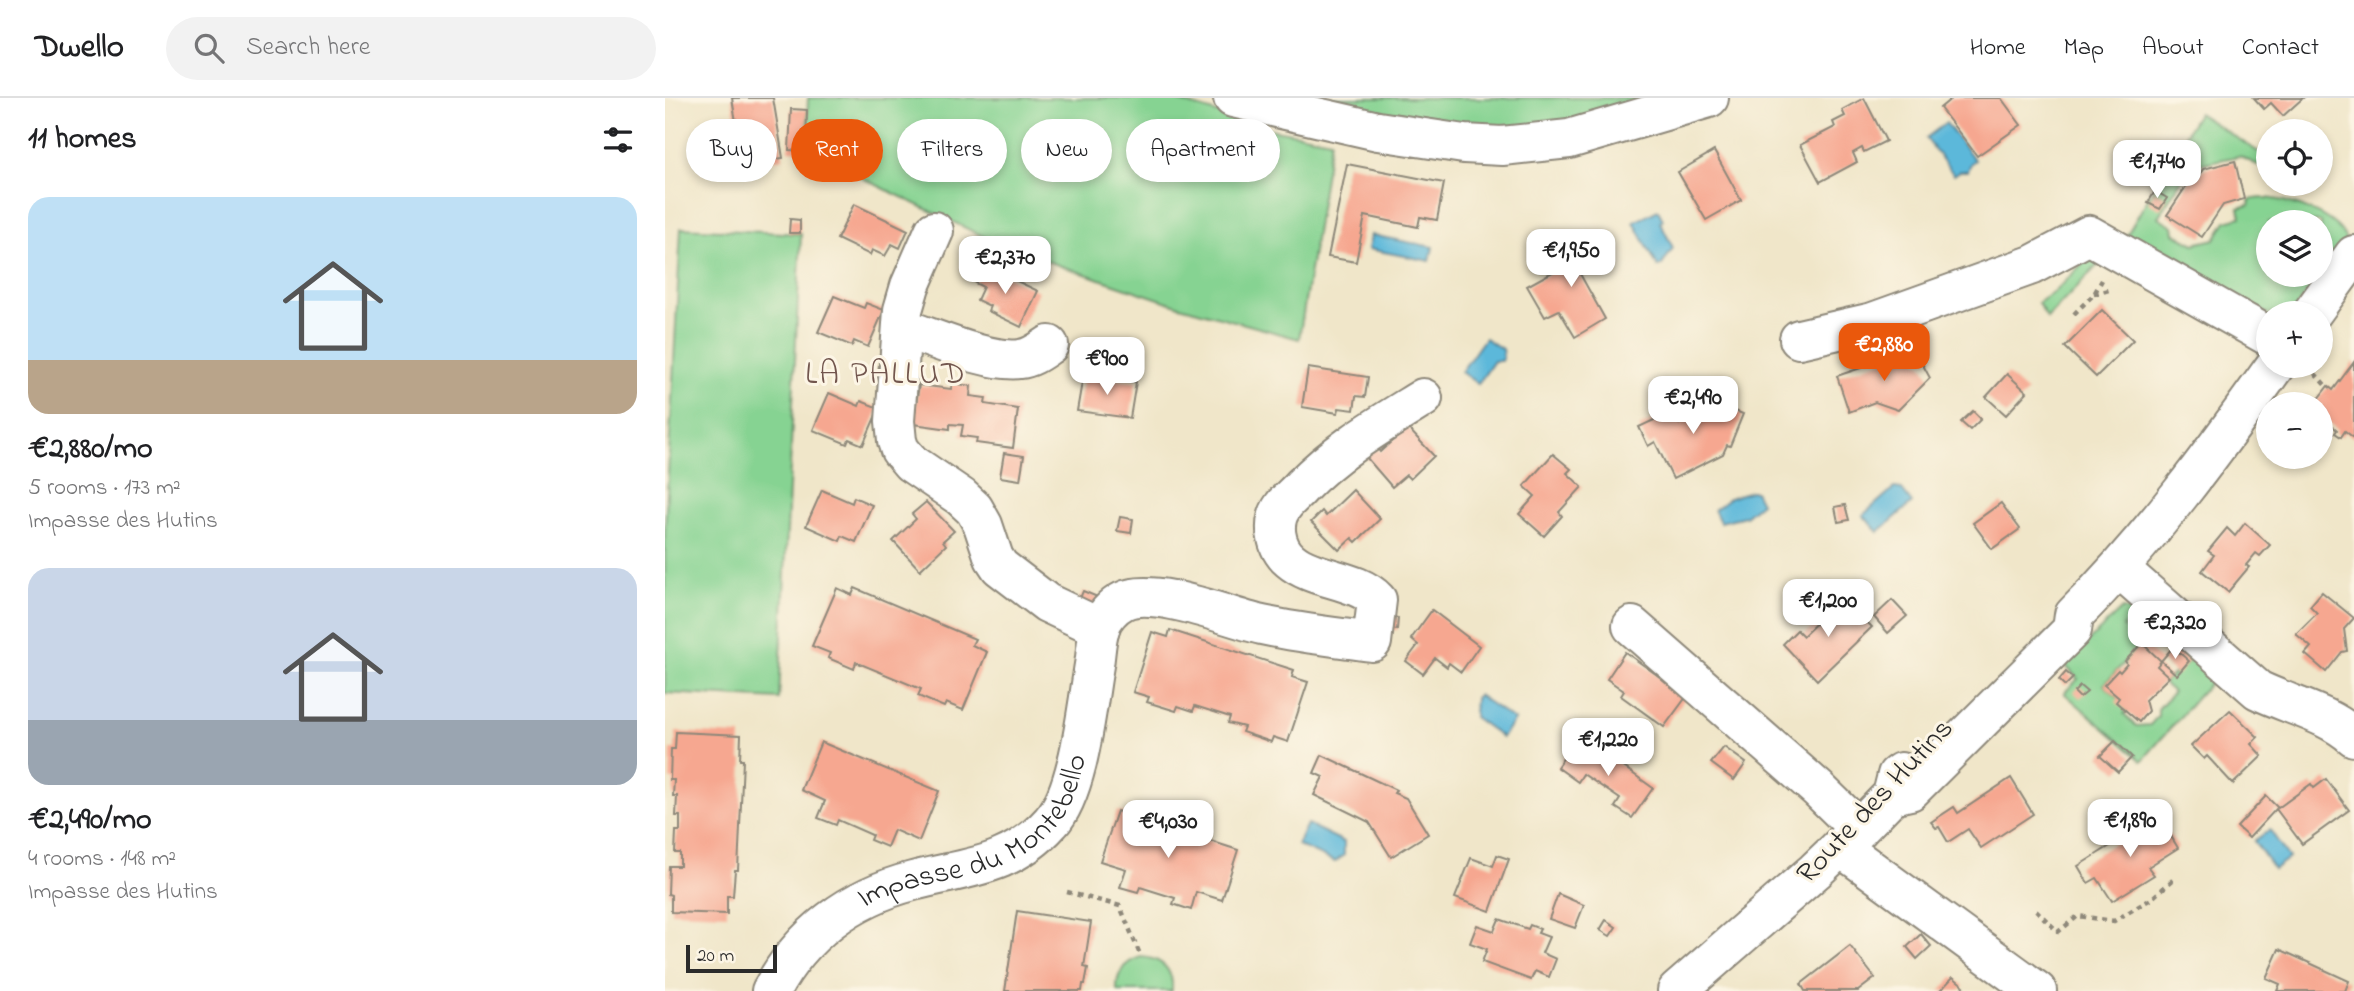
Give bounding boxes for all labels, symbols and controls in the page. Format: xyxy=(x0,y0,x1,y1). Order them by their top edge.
search box xyxy=(166,17,656,80)
text: Dwello xyxy=(35,24,124,72)
icon: search xyxy=(190,29,228,67)
text: Search here xyxy=(246,29,370,67)
text: Home xyxy=(1970,31,2026,66)
text: Map xyxy=(2064,31,2104,66)
text: About xyxy=(2142,31,2204,66)
text: Contact xyxy=(2242,31,2319,66)
text: 11 homes xyxy=(28,118,136,162)
chip: Buy xyxy=(686,119,777,182)
chip: Rent xyxy=(791,119,883,182)
chip: Filters xyxy=(897,119,1007,182)
chip: New xyxy=(1021,119,1112,182)
chip: Apartment xyxy=(1126,119,1280,182)
map controls xyxy=(2256,119,2333,469)
button: locate xyxy=(2256,119,2333,196)
icon: filters xyxy=(599,121,637,159)
pin: €1,740 xyxy=(2100,140,2214,200)
text: €1,740 xyxy=(2129,146,2185,179)
button: layers xyxy=(2256,210,2333,287)
pin: €1,950 xyxy=(1514,230,1628,289)
text: €1,950 xyxy=(1542,235,1600,268)
pin: €2,370 xyxy=(948,236,1062,296)
text: €2,370 xyxy=(975,242,1035,275)
icon: home xyxy=(270,243,396,369)
button: + xyxy=(2256,301,2333,378)
pin: €2,880 xyxy=(1827,324,1941,383)
text: €2,880 xyxy=(1855,329,1913,362)
pin: €900 xyxy=(1066,338,1148,397)
text: €900 xyxy=(1086,343,1128,376)
district label: LA PALLUD xyxy=(805,352,967,399)
pin: €2,490 xyxy=(1636,376,1750,436)
text: €2,490 xyxy=(1664,382,1722,415)
button: − xyxy=(2256,392,2333,469)
text: €2,880/mo xyxy=(28,428,153,472)
text: 5 rooms · 173 m² xyxy=(28,472,181,505)
text: Impasse des Hutins xyxy=(28,505,218,538)
pin: €1,200 xyxy=(1771,580,1885,639)
text: €1,200 xyxy=(1799,585,1857,618)
pin: €2,320 xyxy=(2118,602,2232,661)
text: €2,320 xyxy=(2144,607,2206,640)
icon: home xyxy=(270,614,396,740)
street label: Route des Hutins xyxy=(1787,709,1965,895)
pin: €1,220 xyxy=(1551,718,1665,778)
text: €1,220 xyxy=(1578,724,1638,757)
street label: Impasse du Montebello xyxy=(850,750,1100,921)
text: €2,490/mo xyxy=(28,799,152,843)
pin: €4,030 xyxy=(1111,800,1225,860)
pin: €1,890 xyxy=(2073,800,2187,859)
text: €1,890 xyxy=(2104,805,2156,838)
text: €4,030 xyxy=(1139,806,1197,839)
text: 4 rooms · 148 m² xyxy=(28,843,176,876)
text: Impasse des Hutins xyxy=(28,876,218,909)
scale bar xyxy=(686,942,777,974)
text: 20 m xyxy=(697,943,734,970)

